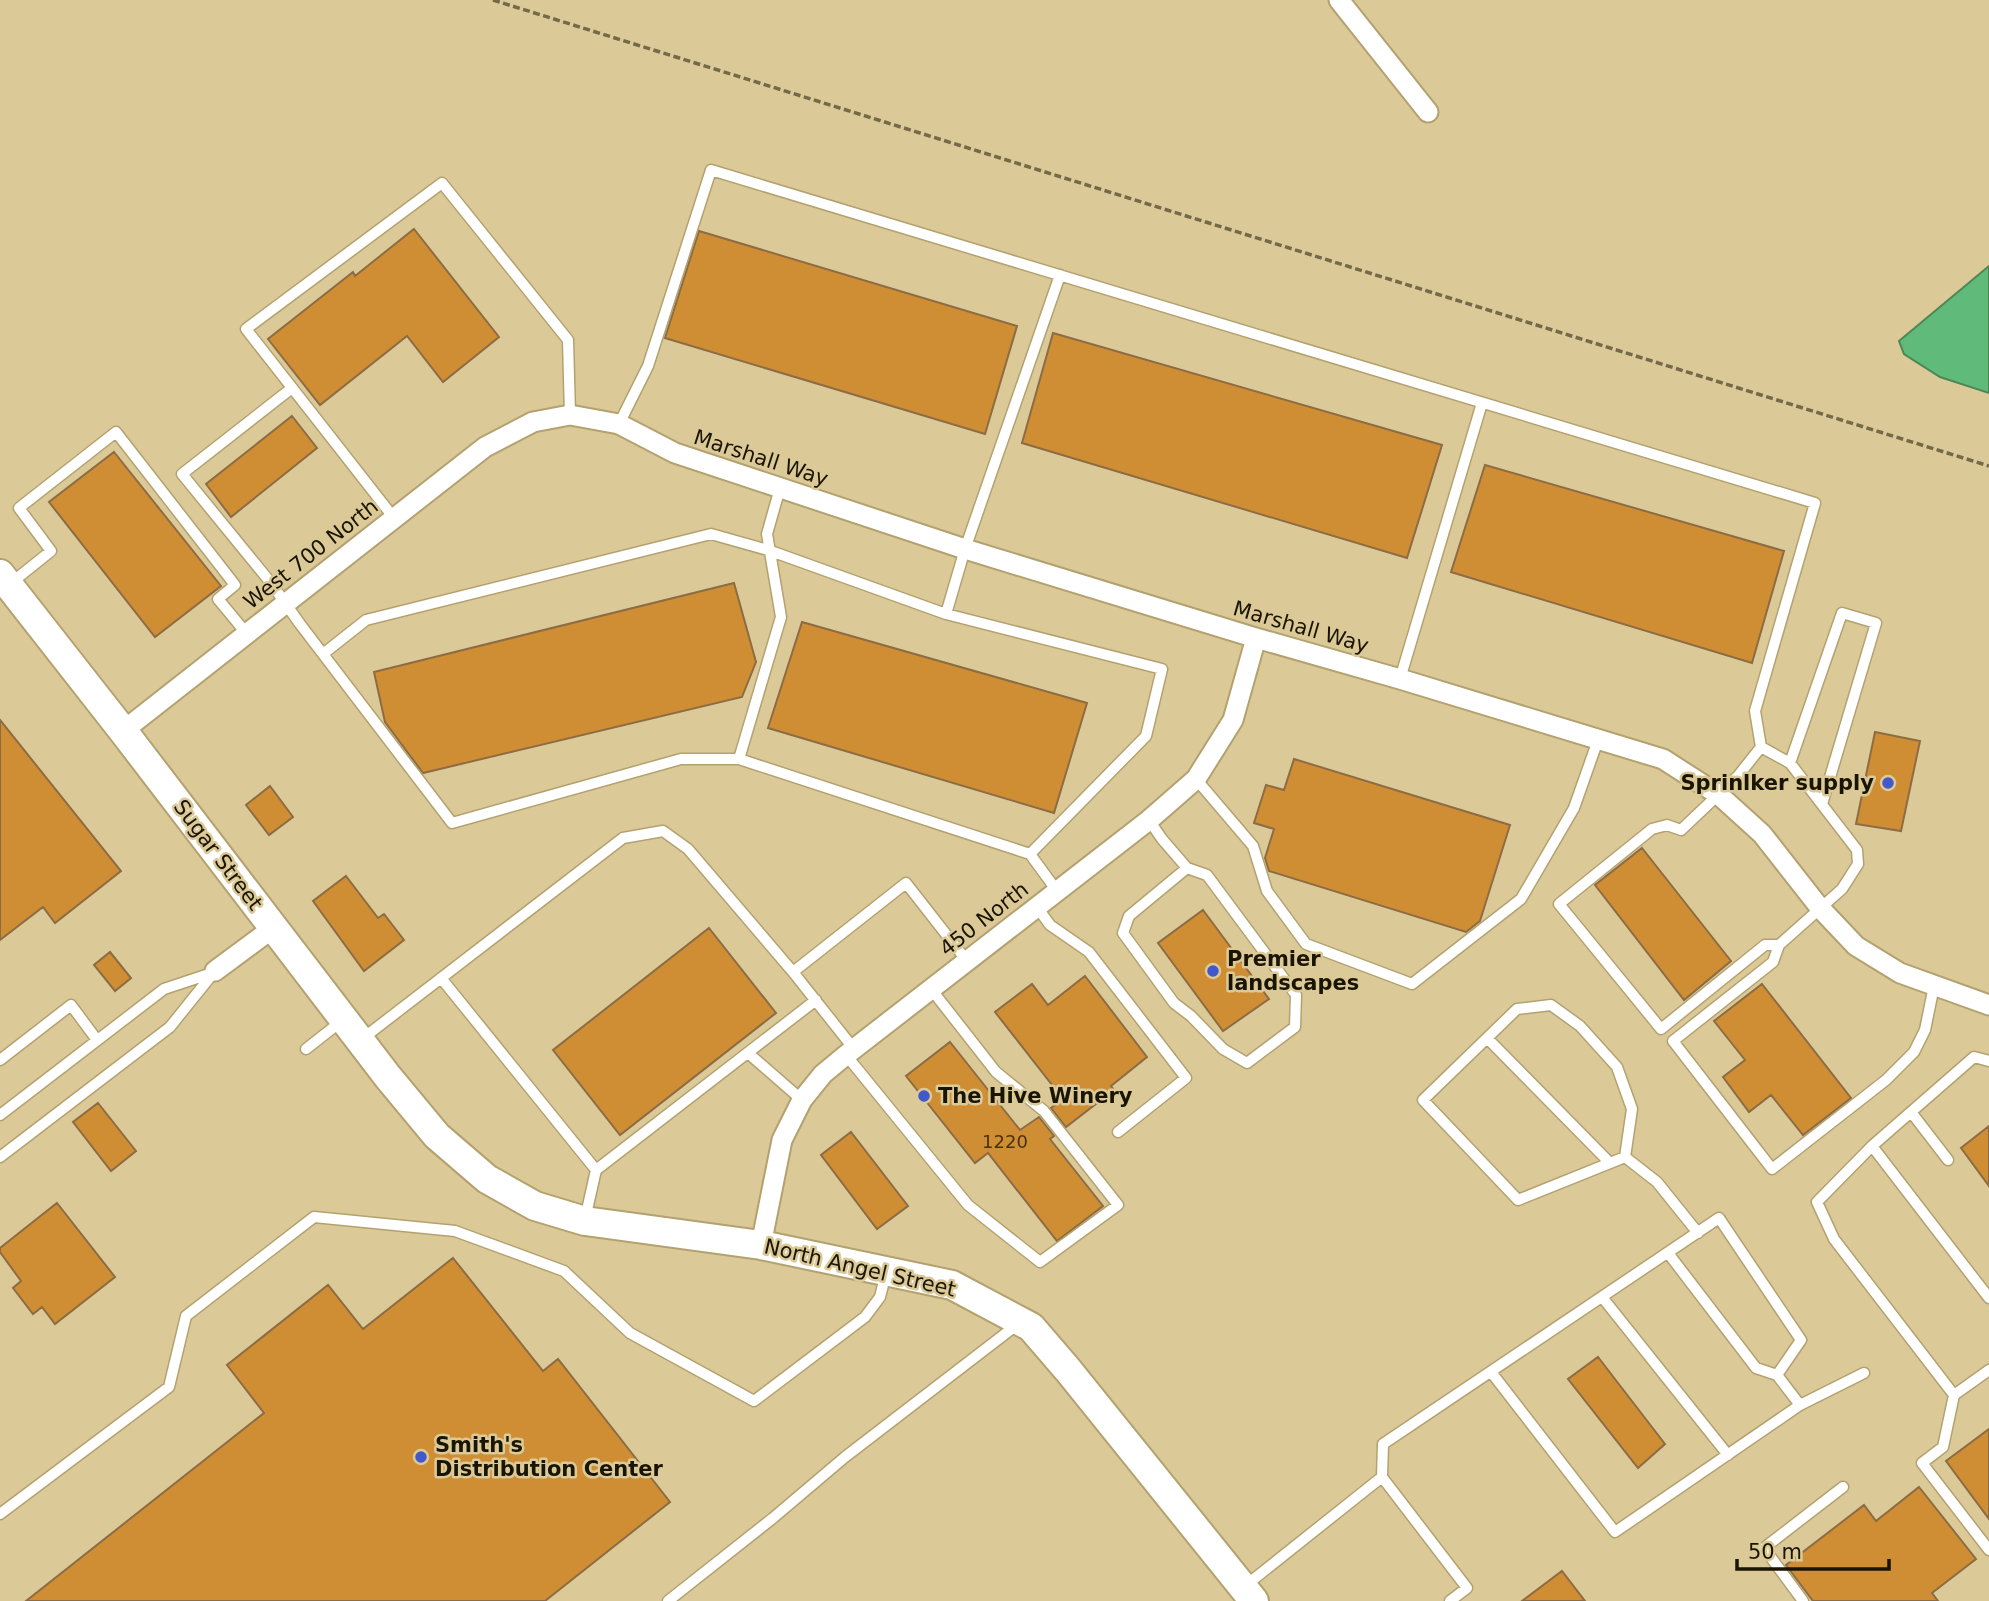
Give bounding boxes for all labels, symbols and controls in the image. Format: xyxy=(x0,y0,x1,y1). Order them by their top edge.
street label: Marshall Way xyxy=(691,425,831,491)
street label: West 700 North xyxy=(239,494,383,614)
street label: Marshall Way xyxy=(1230,596,1372,658)
place label: Sprinlker supply xyxy=(1680,771,1874,795)
marker: Sprinlker supply xyxy=(1880,775,1896,791)
street label: Sugar Street xyxy=(169,795,267,915)
street label: 450 North xyxy=(935,877,1033,961)
place label: Premier landscapes xyxy=(1227,947,1359,995)
marker: Premier landscapes xyxy=(1205,963,1221,979)
place label: The Hive Winery xyxy=(938,1084,1133,1108)
marker: The Hive Winery xyxy=(916,1088,932,1104)
house number: 1220 xyxy=(982,1131,1028,1152)
street label: North Angel Street xyxy=(762,1234,958,1302)
place label: Smith's Distribution Center xyxy=(435,1433,664,1481)
marker: Smith's Distribution Center xyxy=(413,1449,429,1465)
scale bar xyxy=(1737,1528,1889,1572)
text: 50 m xyxy=(1748,1540,1802,1564)

